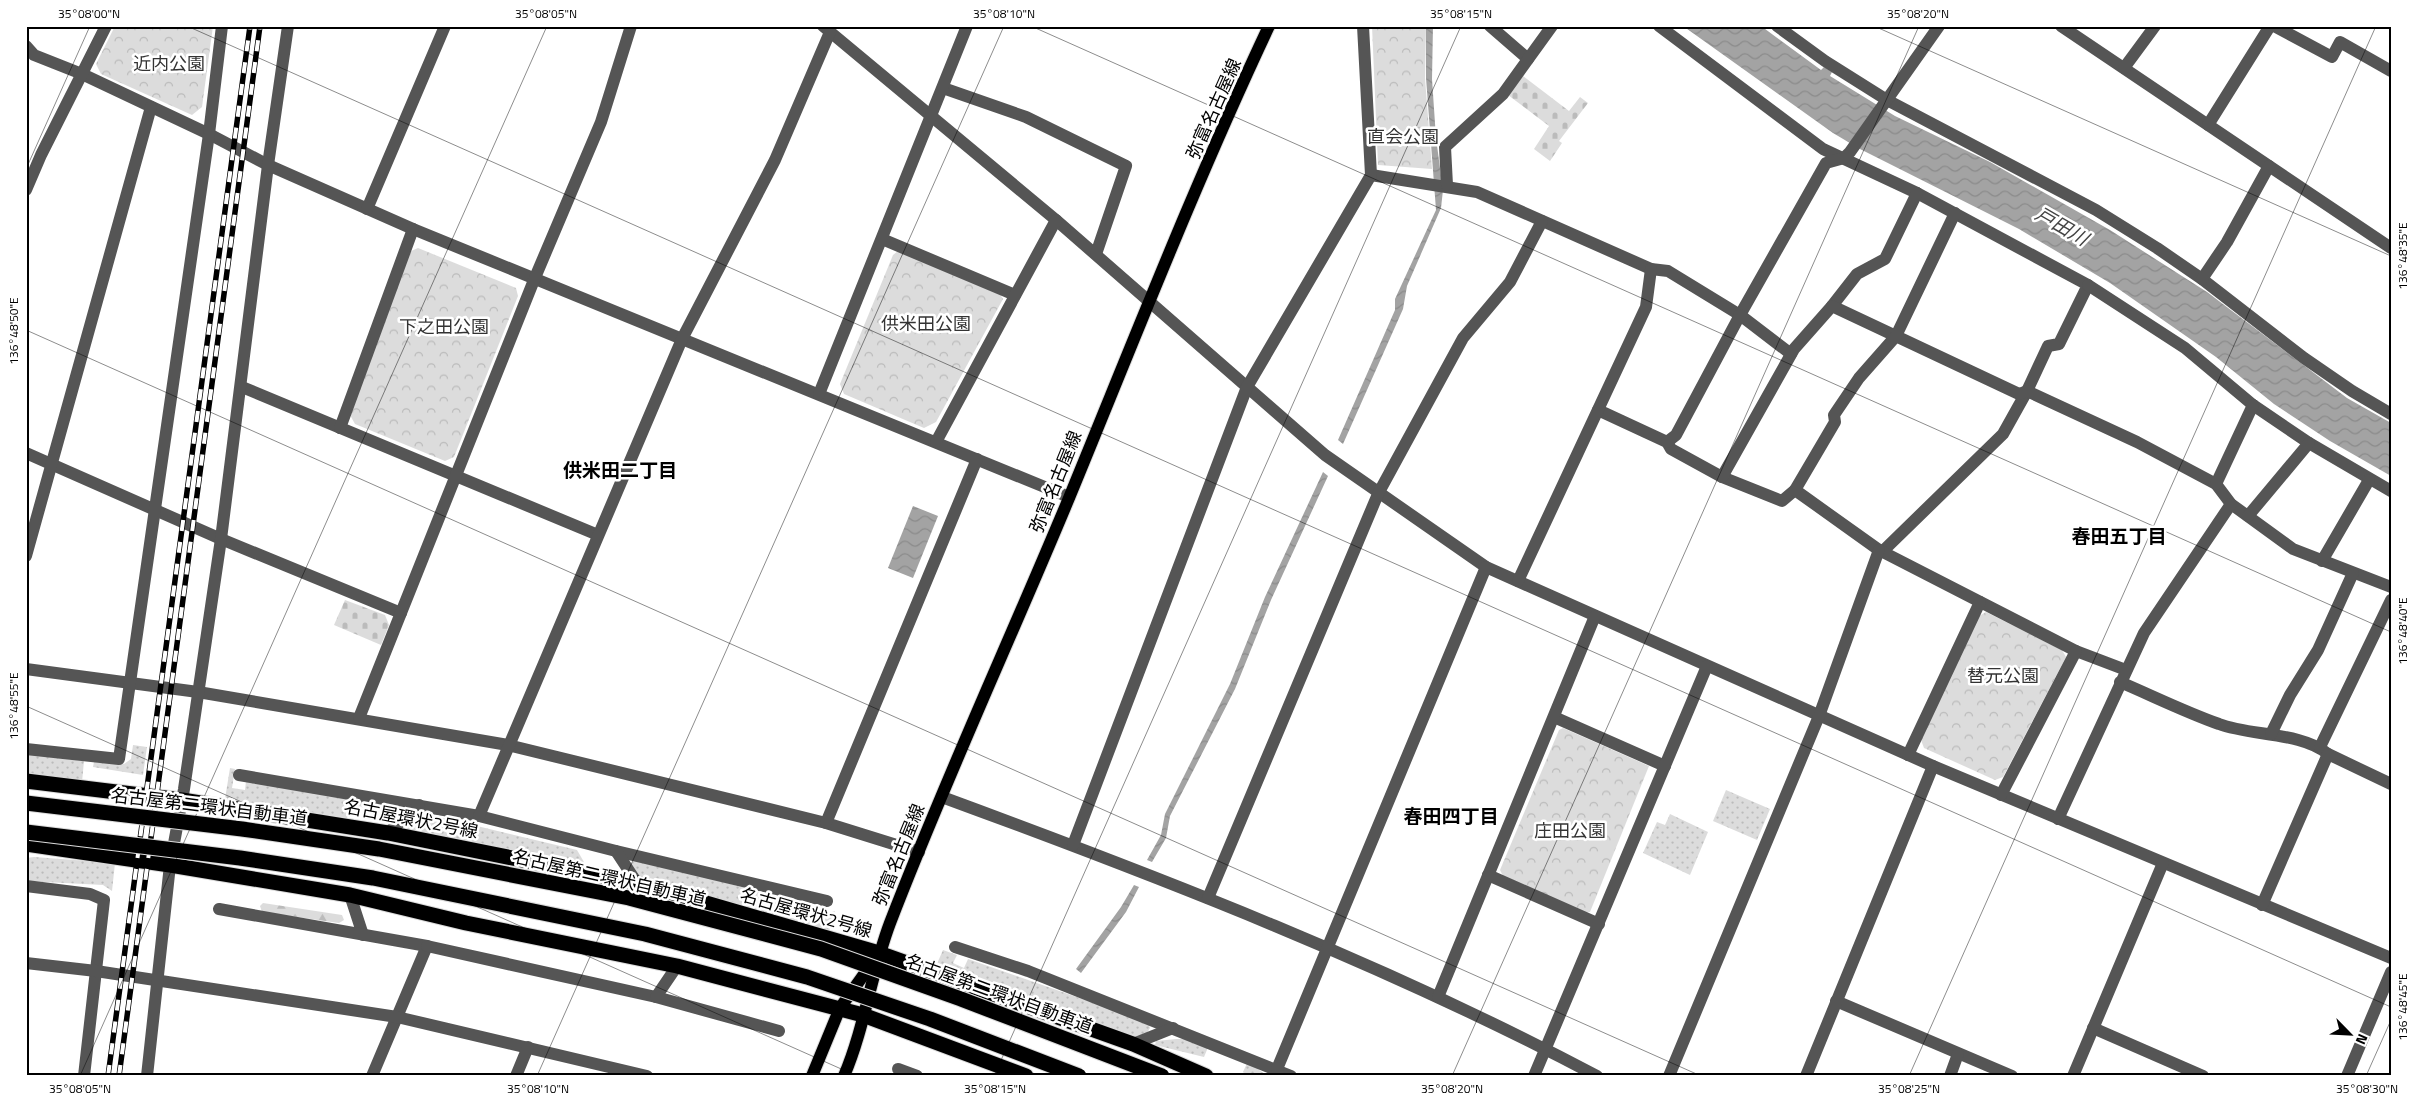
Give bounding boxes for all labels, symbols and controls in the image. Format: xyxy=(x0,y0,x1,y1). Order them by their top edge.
text: 35°08'00"N xyxy=(58,4,120,23)
text: 35°08'05"N xyxy=(515,4,577,23)
text: 35°08'10"N xyxy=(973,4,1035,23)
text: 35°08'15"N xyxy=(1430,4,1492,23)
text: 35°08'20"N xyxy=(1887,4,1949,23)
park label: 近内公園 xyxy=(133,50,205,77)
street label: 弥富名古屋線 xyxy=(1179,54,1248,164)
park label: 直会公園 xyxy=(1367,123,1439,150)
water label: 戸田川 xyxy=(2030,199,2096,253)
text: 136°48'35"E xyxy=(2393,222,2412,290)
text: 136°48'50"E xyxy=(4,297,23,365)
park label: 供米田公園 xyxy=(881,310,971,337)
park label: 下之田公園 xyxy=(399,313,489,340)
street label: 弥富名古屋線 xyxy=(1023,427,1088,537)
district label: 供米田二丁目 xyxy=(563,455,677,484)
district label: 春田五丁目 xyxy=(2071,521,2167,550)
text: 136°48'40"E xyxy=(2393,597,2412,665)
park label: 替元公園 xyxy=(1967,662,2039,689)
text: 136°48'55"E xyxy=(4,672,23,740)
street label: 名古屋第二環状自動車道 xyxy=(109,781,309,832)
street label: 名古屋環状2号線 xyxy=(342,792,480,845)
street label: 弥富名古屋線 xyxy=(866,800,931,910)
district label: 春田四丁目 xyxy=(1403,801,1499,830)
park label: 庄田公園 xyxy=(1534,817,1606,844)
street label: 名古屋第二環状自動車道 xyxy=(510,842,709,913)
street label: 名古屋環状2号線 xyxy=(737,881,875,944)
street label: 名古屋第二環状自動車道 xyxy=(902,947,1097,1040)
text: 136°48'45"E xyxy=(2393,973,2412,1041)
north arrow xyxy=(2324,1010,2374,1060)
text: N xyxy=(2351,1031,2374,1048)
text: 35°08'05"N xyxy=(49,1079,111,1098)
text: 35°08'10"N xyxy=(507,1079,569,1098)
text: 35°08'15"N xyxy=(964,1079,1026,1098)
text: 35°08'20"N xyxy=(1421,1079,1483,1098)
text: 35°08'25"N xyxy=(1878,1079,1940,1098)
text: 35°08'30"N xyxy=(2336,1079,2398,1098)

